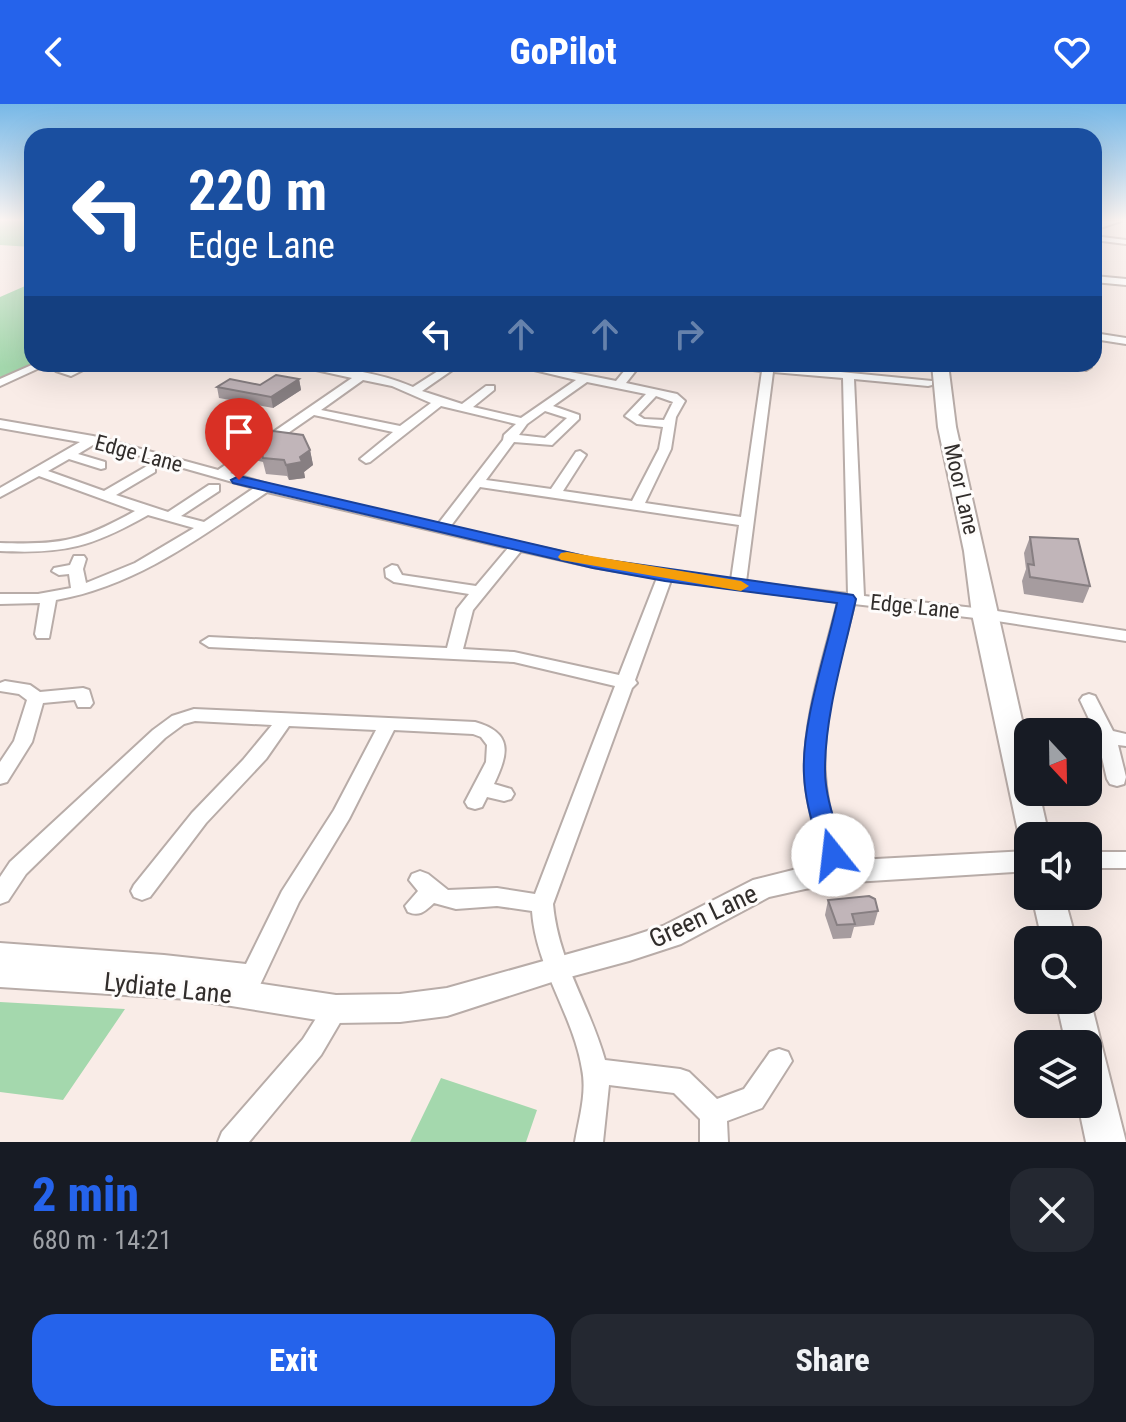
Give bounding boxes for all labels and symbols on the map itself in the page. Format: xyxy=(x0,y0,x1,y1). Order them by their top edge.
pin xyxy=(205,398,273,480)
street label: Edge Lane xyxy=(92,430,185,477)
street label: Moor Lane xyxy=(939,441,984,537)
street label: Edge Lane xyxy=(869,589,961,624)
north arrow xyxy=(1014,718,1102,806)
position arrow xyxy=(791,813,875,897)
street label: Green Lane xyxy=(644,878,762,954)
street label: Lydiate Lane xyxy=(103,966,233,1010)

